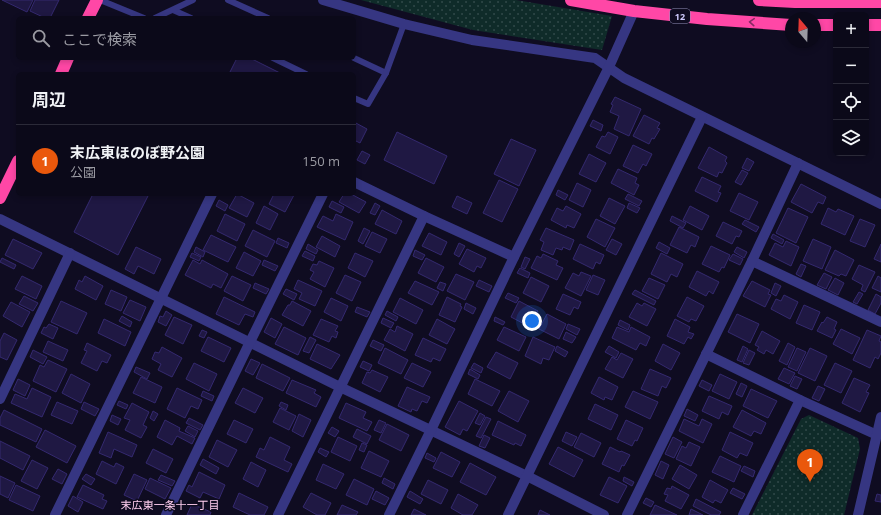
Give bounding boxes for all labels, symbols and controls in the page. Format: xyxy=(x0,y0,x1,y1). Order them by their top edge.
road number: 12 xyxy=(670,9,690,23)
north arrow xyxy=(785,12,821,48)
map controls xyxy=(833,12,869,156)
button: + xyxy=(833,12,869,48)
search box xyxy=(16,16,356,60)
one-way arrow xyxy=(749,18,755,27)
icon: search xyxy=(30,27,52,49)
text: ここで検索 xyxy=(62,29,137,49)
button: − xyxy=(833,48,869,84)
button: locate xyxy=(833,84,869,120)
text: 周辺 xyxy=(32,88,66,111)
button: layers xyxy=(833,120,869,156)
text: 末広東ほのぼ野公園 xyxy=(70,142,205,162)
text: 1 xyxy=(41,152,49,170)
text: 150 m xyxy=(302,152,340,170)
text: 公園 xyxy=(70,163,96,181)
your location xyxy=(522,311,542,331)
pin: 1 xyxy=(797,449,823,482)
district label: 末広東一条十一丁目 xyxy=(121,497,220,512)

